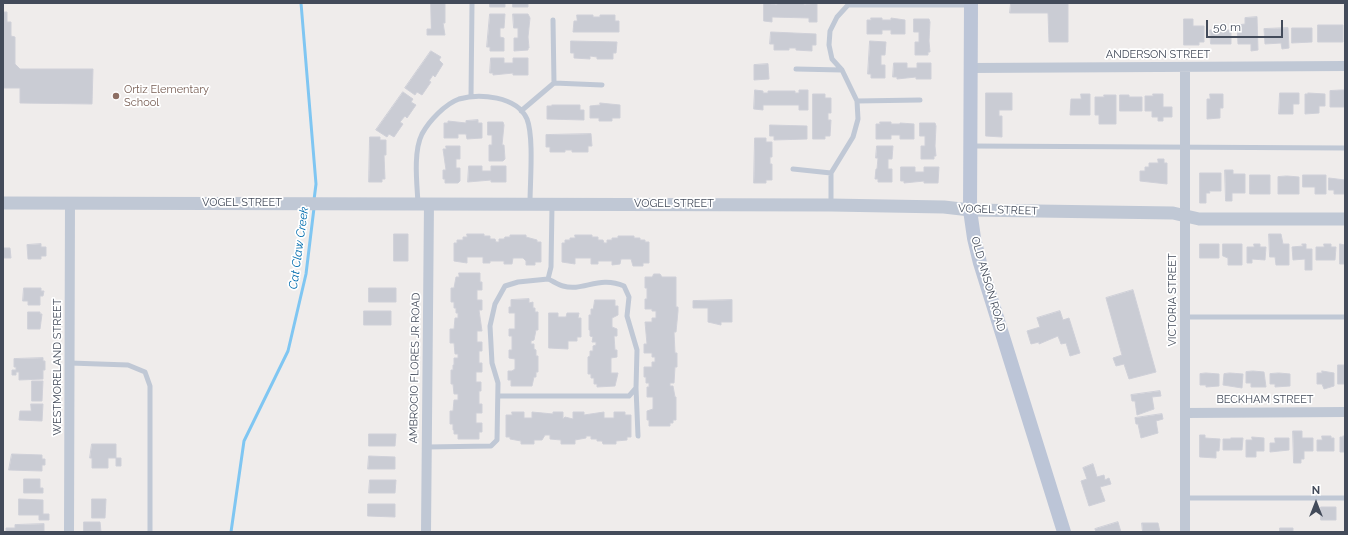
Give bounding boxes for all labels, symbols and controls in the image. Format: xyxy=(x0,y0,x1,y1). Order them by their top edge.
scale bar xyxy=(1208,12,1285,38)
text: 50 m xyxy=(1213,20,1241,34)
street label: ANDERSON STREET xyxy=(1106,48,1210,62)
place label: Ortiz Elementary School xyxy=(124,83,209,109)
marker: Ortiz Elementary School xyxy=(111,91,121,101)
street label: VOGEL STREET xyxy=(202,196,282,210)
street label: VOGEL STREET xyxy=(634,197,714,211)
street label: VOGEL STREET xyxy=(958,202,1038,218)
water label: Cat Claw Creek xyxy=(286,206,312,290)
street label: OLD ANSON ROAD xyxy=(968,235,1008,333)
street label: VICTORIA STREET xyxy=(1166,253,1180,347)
street label: AMBROCIO FLORES JR ROAD xyxy=(407,292,423,444)
street label: WESTMORELAND STREET xyxy=(51,299,65,435)
street label: BECKHAM STREET xyxy=(1216,393,1314,407)
north arrow xyxy=(1296,483,1336,523)
text: N xyxy=(1312,484,1320,497)

